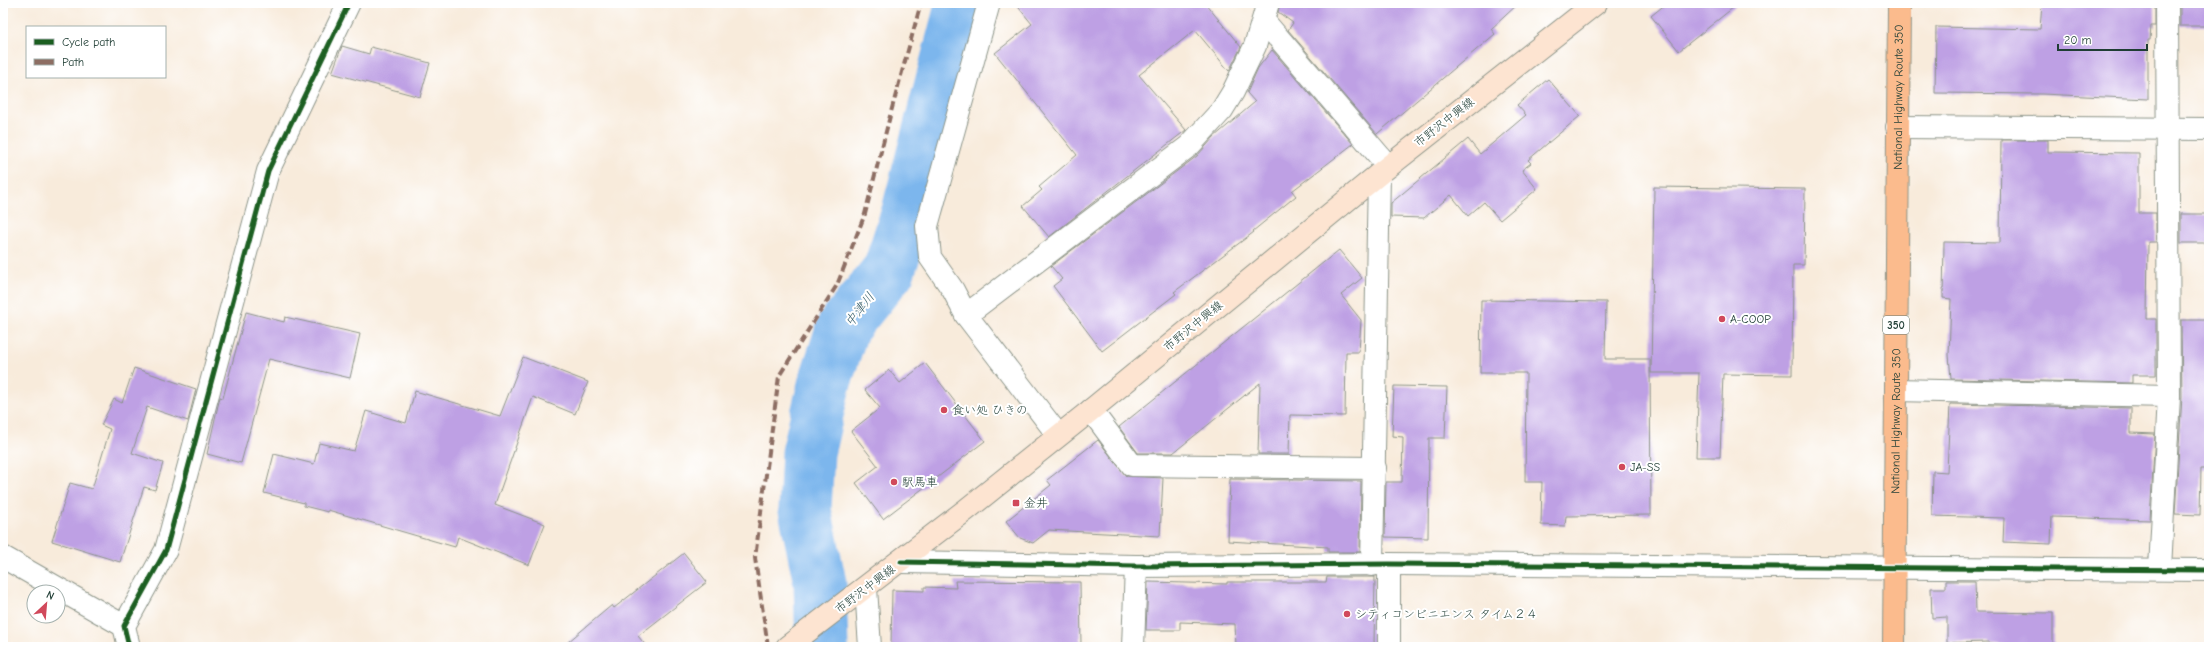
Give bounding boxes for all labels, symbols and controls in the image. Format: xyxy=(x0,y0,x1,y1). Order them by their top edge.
street label: National Highway Route 350 xyxy=(1891,24,1906,170)
legend xyxy=(26,26,166,78)
scale bar xyxy=(2058,26,2147,52)
text: 20 m xyxy=(2064,33,2092,47)
text: Cycle path xyxy=(62,35,115,49)
text: Path xyxy=(62,55,84,69)
street label: 市野沢中興線 xyxy=(1411,94,1477,150)
water label: 中津川 xyxy=(841,289,877,329)
street label: 市野沢中興線 xyxy=(1161,298,1225,354)
place label: A-COOP xyxy=(1730,312,1771,326)
marker: A-COOP xyxy=(1717,314,1727,324)
road number: 350 xyxy=(1883,316,1909,334)
street label: National Highway Route 350 xyxy=(1888,348,1903,494)
place label: 食い処 ひきの xyxy=(952,403,1028,417)
marker: 食い処 ひきの xyxy=(939,405,949,415)
place label: JA-SS xyxy=(1630,460,1660,474)
marker: JA-SS xyxy=(1617,462,1627,472)
place label: 駅馬車 xyxy=(902,475,938,489)
marker: 駅馬車 xyxy=(889,477,899,487)
place label: 金井 xyxy=(1024,496,1048,510)
marker: 金井 xyxy=(1011,498,1021,508)
street label: 市野沢中興線 xyxy=(832,562,898,616)
north arrow xyxy=(26,584,66,624)
text: N xyxy=(44,588,56,603)
place label: シティコンビニエンス タイム２４ xyxy=(1355,607,1538,621)
marker: シティコンビニエンス タイム２４ xyxy=(1342,609,1352,619)

